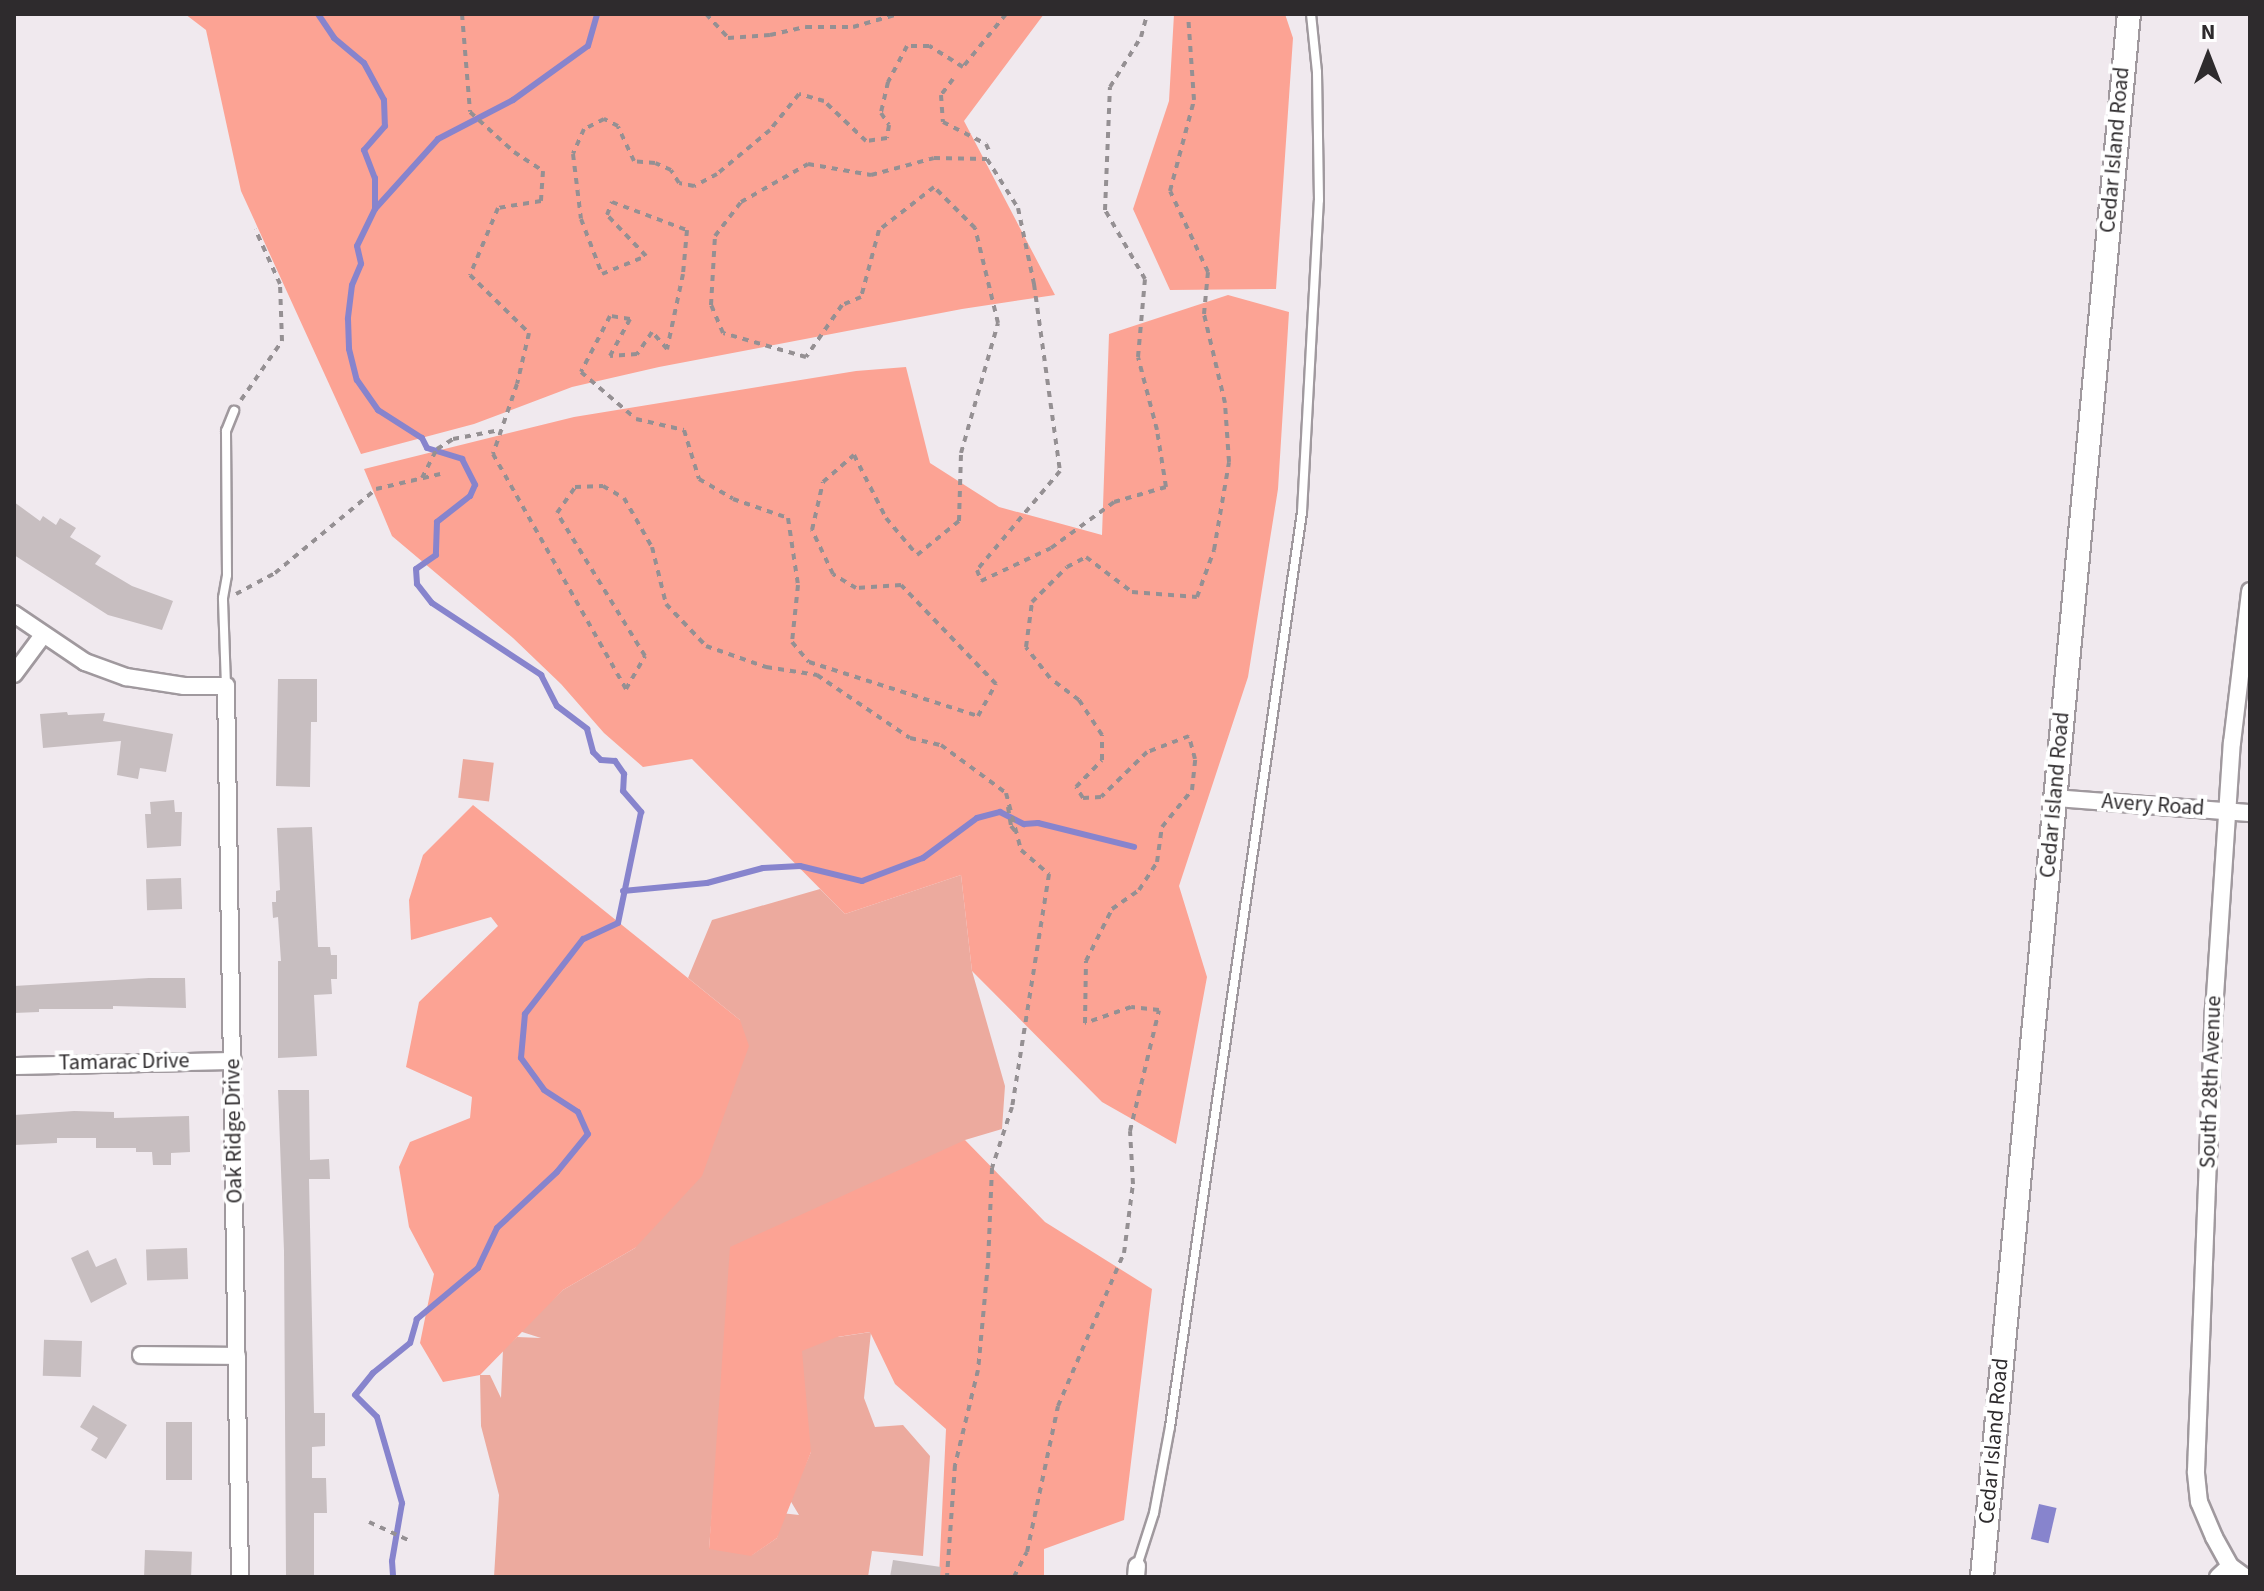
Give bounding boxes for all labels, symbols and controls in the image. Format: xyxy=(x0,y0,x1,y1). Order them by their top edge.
north arrow xyxy=(2168,16,2248,96)
text: N xyxy=(2201,16,2215,48)
street label: Cedar Island Road xyxy=(2095,66,2135,234)
street label: Cedar Island Road xyxy=(2035,711,2075,879)
street label: Avery Road xyxy=(2101,788,2205,822)
street label: South 28th Avenue xyxy=(2195,995,2227,1169)
street label: Tamarac Drive xyxy=(58,1048,190,1076)
street label: Oak Ridge Drive xyxy=(220,1058,248,1204)
street label: Cedar Island Road xyxy=(1974,1357,2014,1525)

